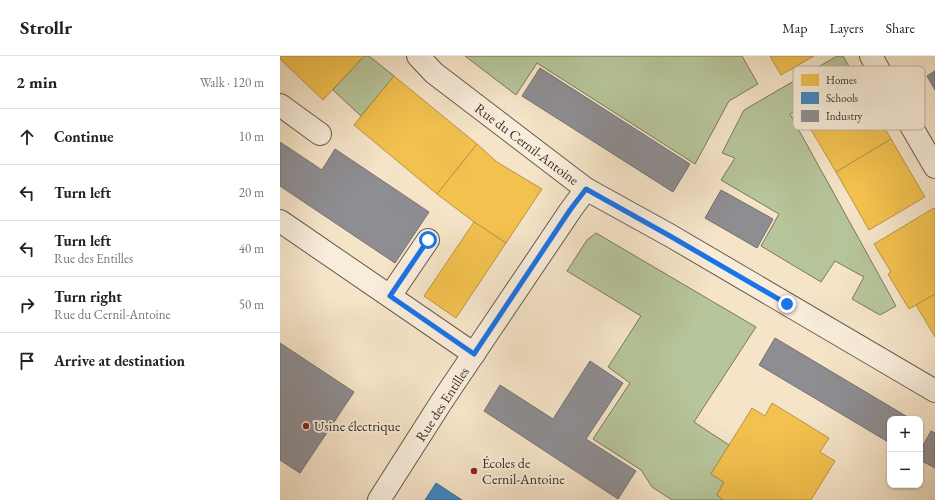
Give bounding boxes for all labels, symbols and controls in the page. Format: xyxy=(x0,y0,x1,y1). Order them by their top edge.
text: Strollr xyxy=(20,15,72,40)
text: Map xyxy=(782,19,807,37)
text: Layers xyxy=(829,19,864,37)
text: Share xyxy=(886,19,915,37)
legend xyxy=(793,66,925,130)
text: 2 min xyxy=(16,71,57,93)
text: Homes xyxy=(826,73,857,87)
text: Walk · 120 m xyxy=(200,74,264,91)
text: Schools xyxy=(826,91,859,105)
street label: Rue du Cernil-Antoine xyxy=(471,99,583,189)
text: Industry xyxy=(826,109,863,123)
icon: ahead xyxy=(16,126,38,148)
text: Continue xyxy=(54,127,114,146)
text: 10 m xyxy=(239,128,264,145)
icon: left xyxy=(16,182,38,204)
text: Turn left xyxy=(54,183,111,202)
text: 20 m xyxy=(239,184,264,201)
text: Turn left xyxy=(54,231,111,250)
route start xyxy=(419,231,437,249)
icon: left xyxy=(16,238,38,260)
text: 40 m xyxy=(239,240,264,257)
text: Rue des Entilles xyxy=(54,250,133,267)
text: Turn right xyxy=(54,287,122,306)
icon: right xyxy=(16,294,38,316)
route end xyxy=(778,295,796,313)
text: 50 m xyxy=(239,296,264,313)
text: Rue du Cernil-Antoine xyxy=(54,306,171,323)
icon: arrive xyxy=(16,350,38,372)
text: Arrive at destination xyxy=(54,351,185,370)
street label: Rue des Entilles xyxy=(411,363,473,445)
map controls xyxy=(887,416,923,488)
button: + xyxy=(887,416,923,452)
place label: Usine électrique xyxy=(314,417,401,435)
marker: Usine électrique xyxy=(301,421,311,431)
button: − xyxy=(887,452,923,488)
place label: Écoles de Cernil-Antoine xyxy=(482,454,565,488)
marker: Écoles de Cernil-Antoine xyxy=(469,466,479,476)

